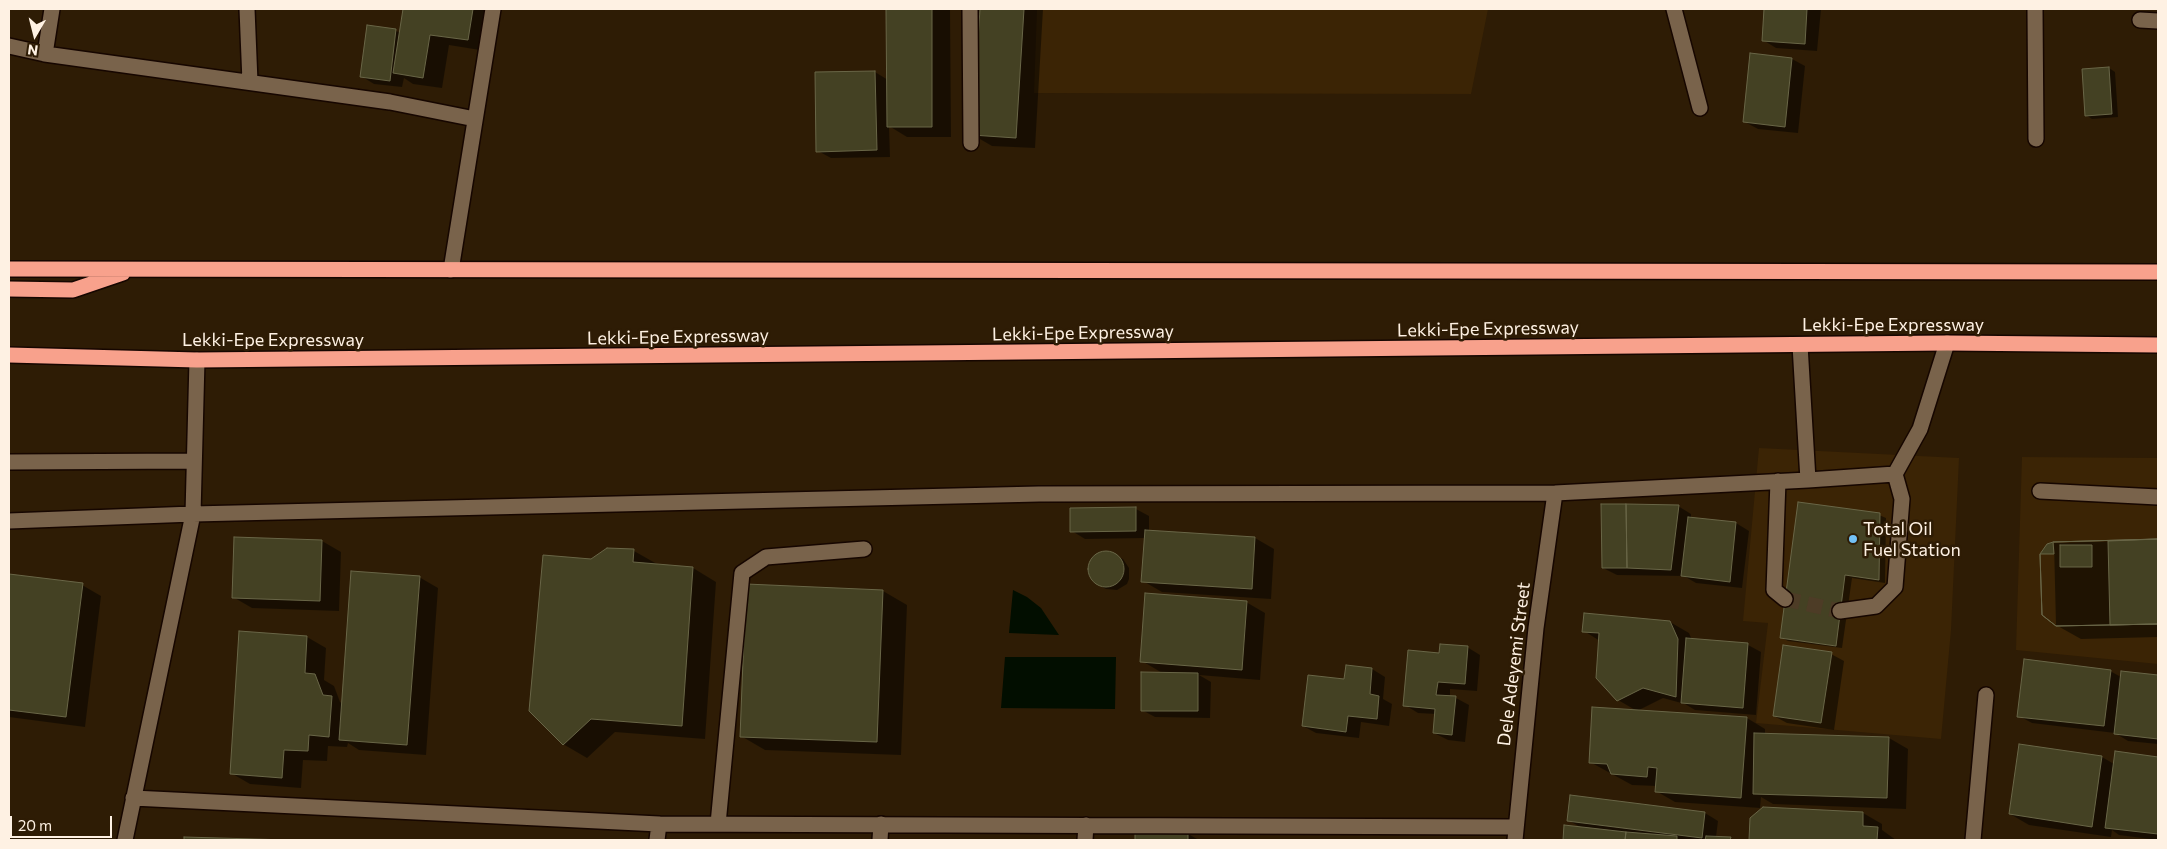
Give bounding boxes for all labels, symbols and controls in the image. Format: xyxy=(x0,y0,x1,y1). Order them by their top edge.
north arrow xyxy=(10,10,60,60)
text: N xyxy=(26,41,39,59)
street label: Lekki-Epe Expressway xyxy=(1802,314,1984,336)
street label: Lekki-Epe Expressway xyxy=(1397,317,1579,341)
street label: Lekki-Epe Expressway xyxy=(992,321,1174,345)
street label: Lekki-Epe Expressway xyxy=(587,325,769,349)
street label: Lekki-Epe Expressway xyxy=(182,329,364,351)
place label: Total Oil Fuel Station xyxy=(1863,518,1961,560)
marker: Total Oil Fuel Station xyxy=(1847,533,1859,545)
street label: Dele Adeyemi Street xyxy=(1493,581,1535,747)
scale bar xyxy=(12,806,115,838)
text: 20 m xyxy=(18,816,52,834)

